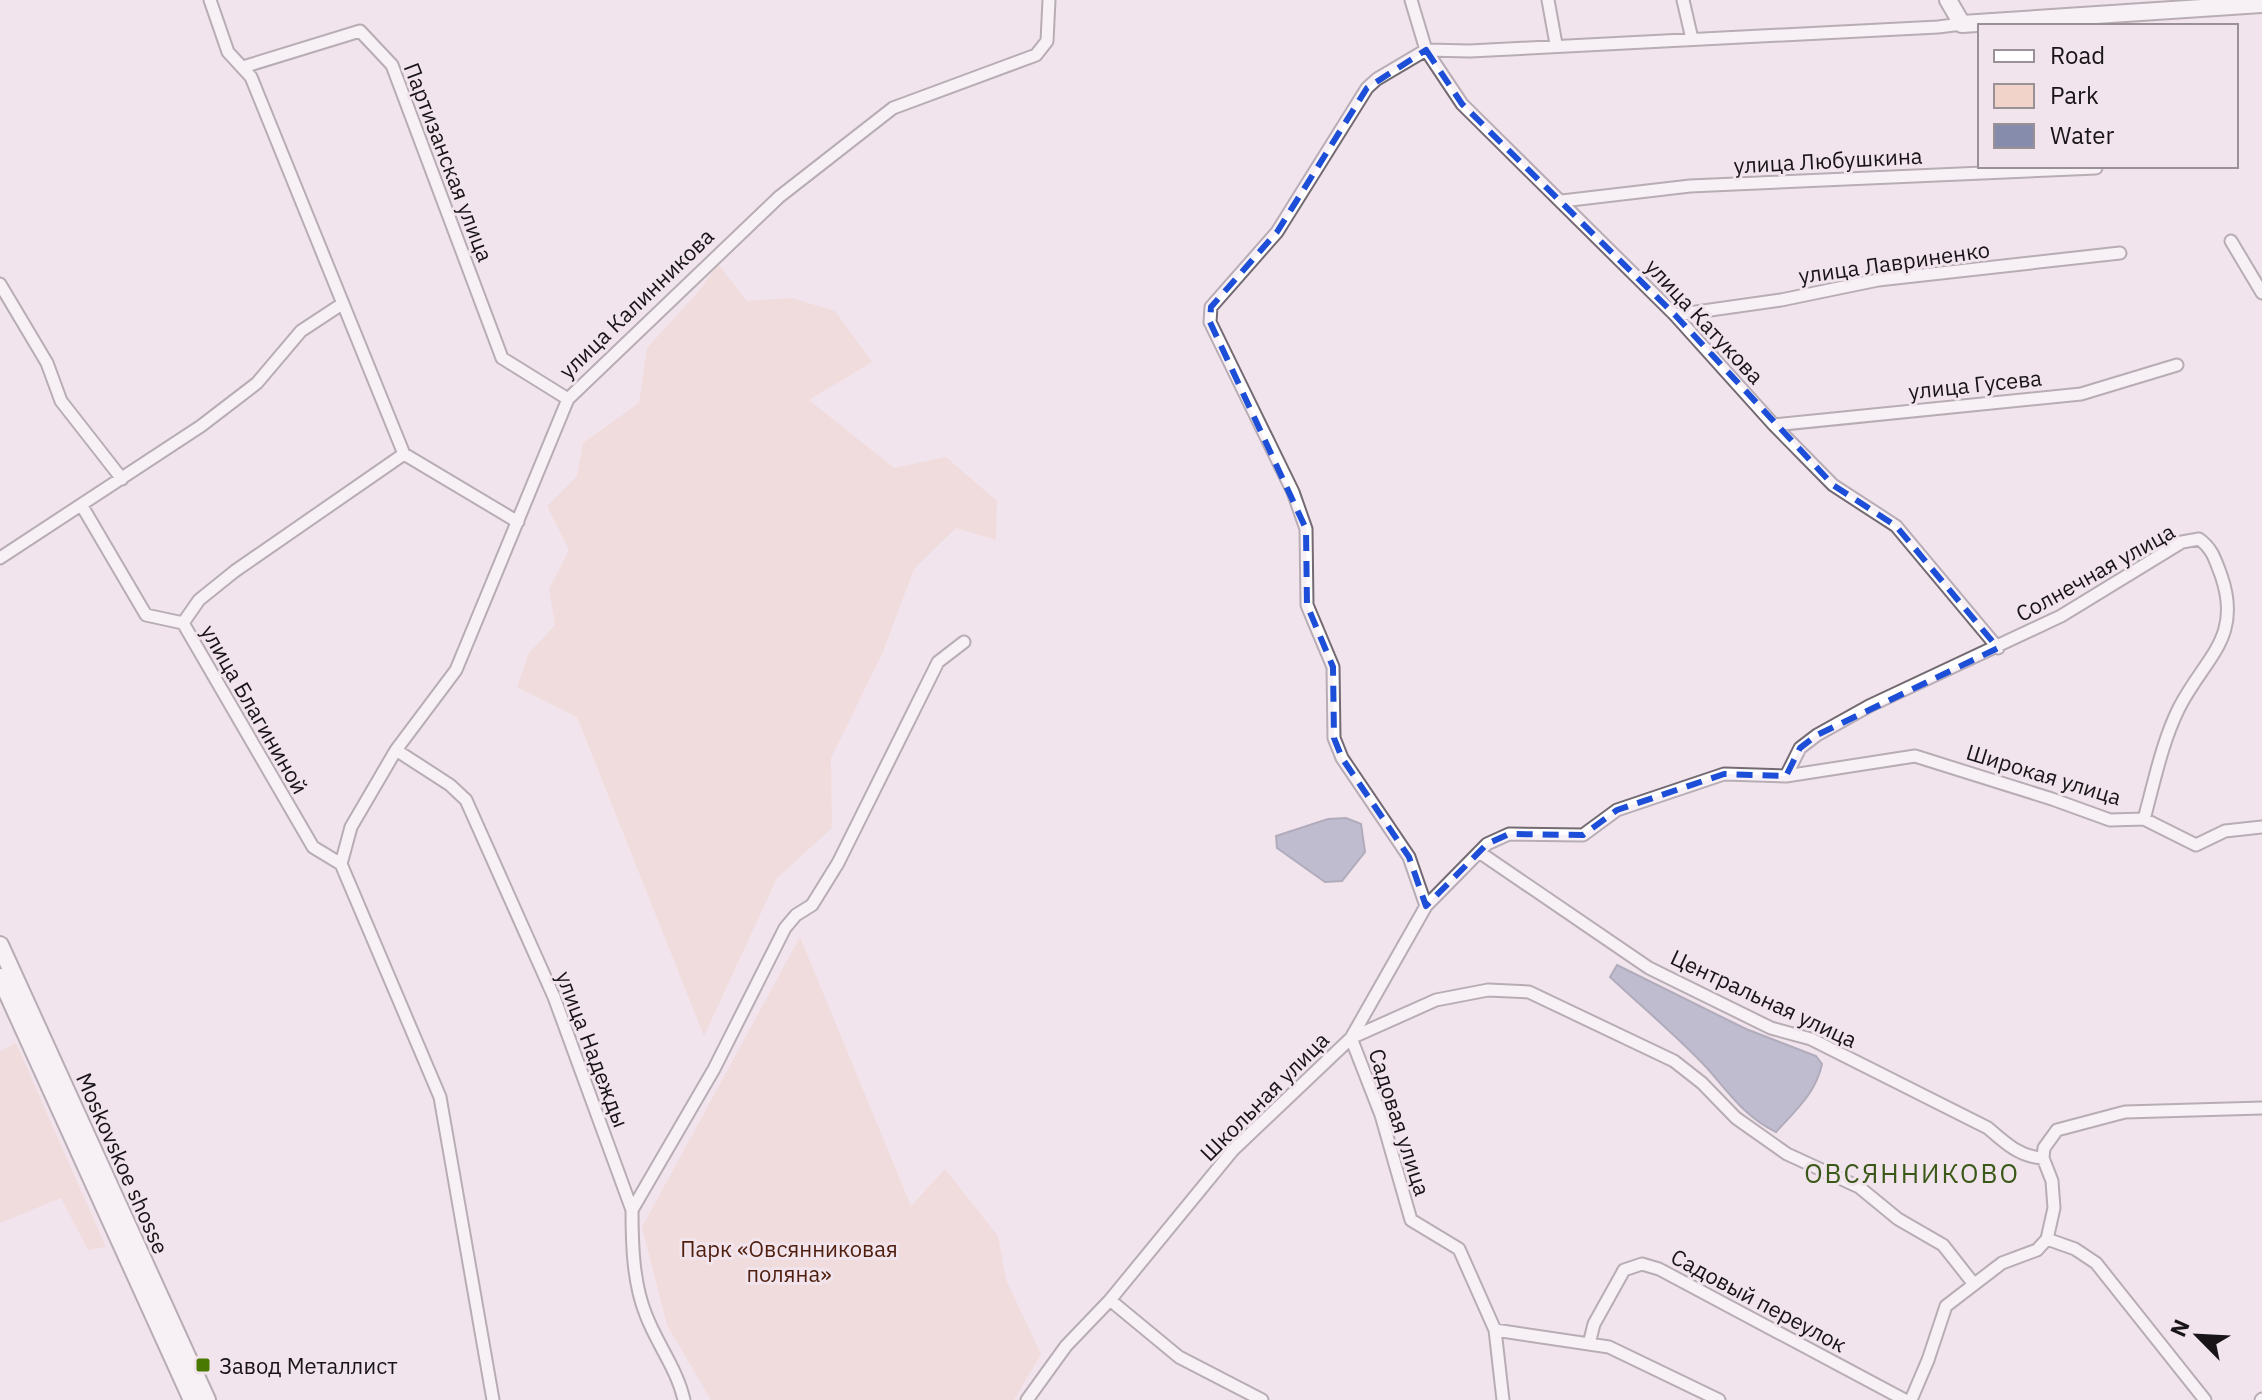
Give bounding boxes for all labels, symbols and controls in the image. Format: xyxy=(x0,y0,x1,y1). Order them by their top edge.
legend xyxy=(1978,24,2238,168)
text: Road xyxy=(2050,39,2105,71)
street label: Партизанская улица xyxy=(398,58,500,266)
text: Park xyxy=(2050,79,2099,111)
text: Water xyxy=(2050,119,2114,151)
street label: улица Любушкина xyxy=(1733,141,1923,179)
street label: улица Калинникова xyxy=(552,221,720,385)
street label: улица Лавриненко xyxy=(1796,234,1992,290)
street label: улица Катукова xyxy=(1639,252,1771,390)
street label: улица Гусева xyxy=(1907,363,2043,405)
street label: Солнечная улица xyxy=(2010,516,2180,628)
street label: улица Благининой xyxy=(195,619,315,799)
street label: Широкая улица xyxy=(1963,737,2125,811)
street label: Центральная улица xyxy=(1666,942,1862,1054)
street label: улица Надежды xyxy=(550,967,636,1131)
street label: Школьная улица xyxy=(1193,1025,1335,1167)
street label: Садовая улица xyxy=(1363,1045,1438,1200)
street label: Moskovskoe shosse xyxy=(70,1068,176,1258)
district label: ОВСЯННИКОВО xyxy=(1804,1156,2020,1190)
park label: Парк «Овсянниковая поляна» xyxy=(680,1234,898,1288)
street label: Садовый переулок xyxy=(1666,1242,1852,1358)
north arrow xyxy=(2158,1296,2238,1376)
text: N xyxy=(2163,1314,2196,1341)
place label: Завод Металлист xyxy=(219,1351,398,1380)
marker: Завод Металлист xyxy=(194,1356,212,1374)

